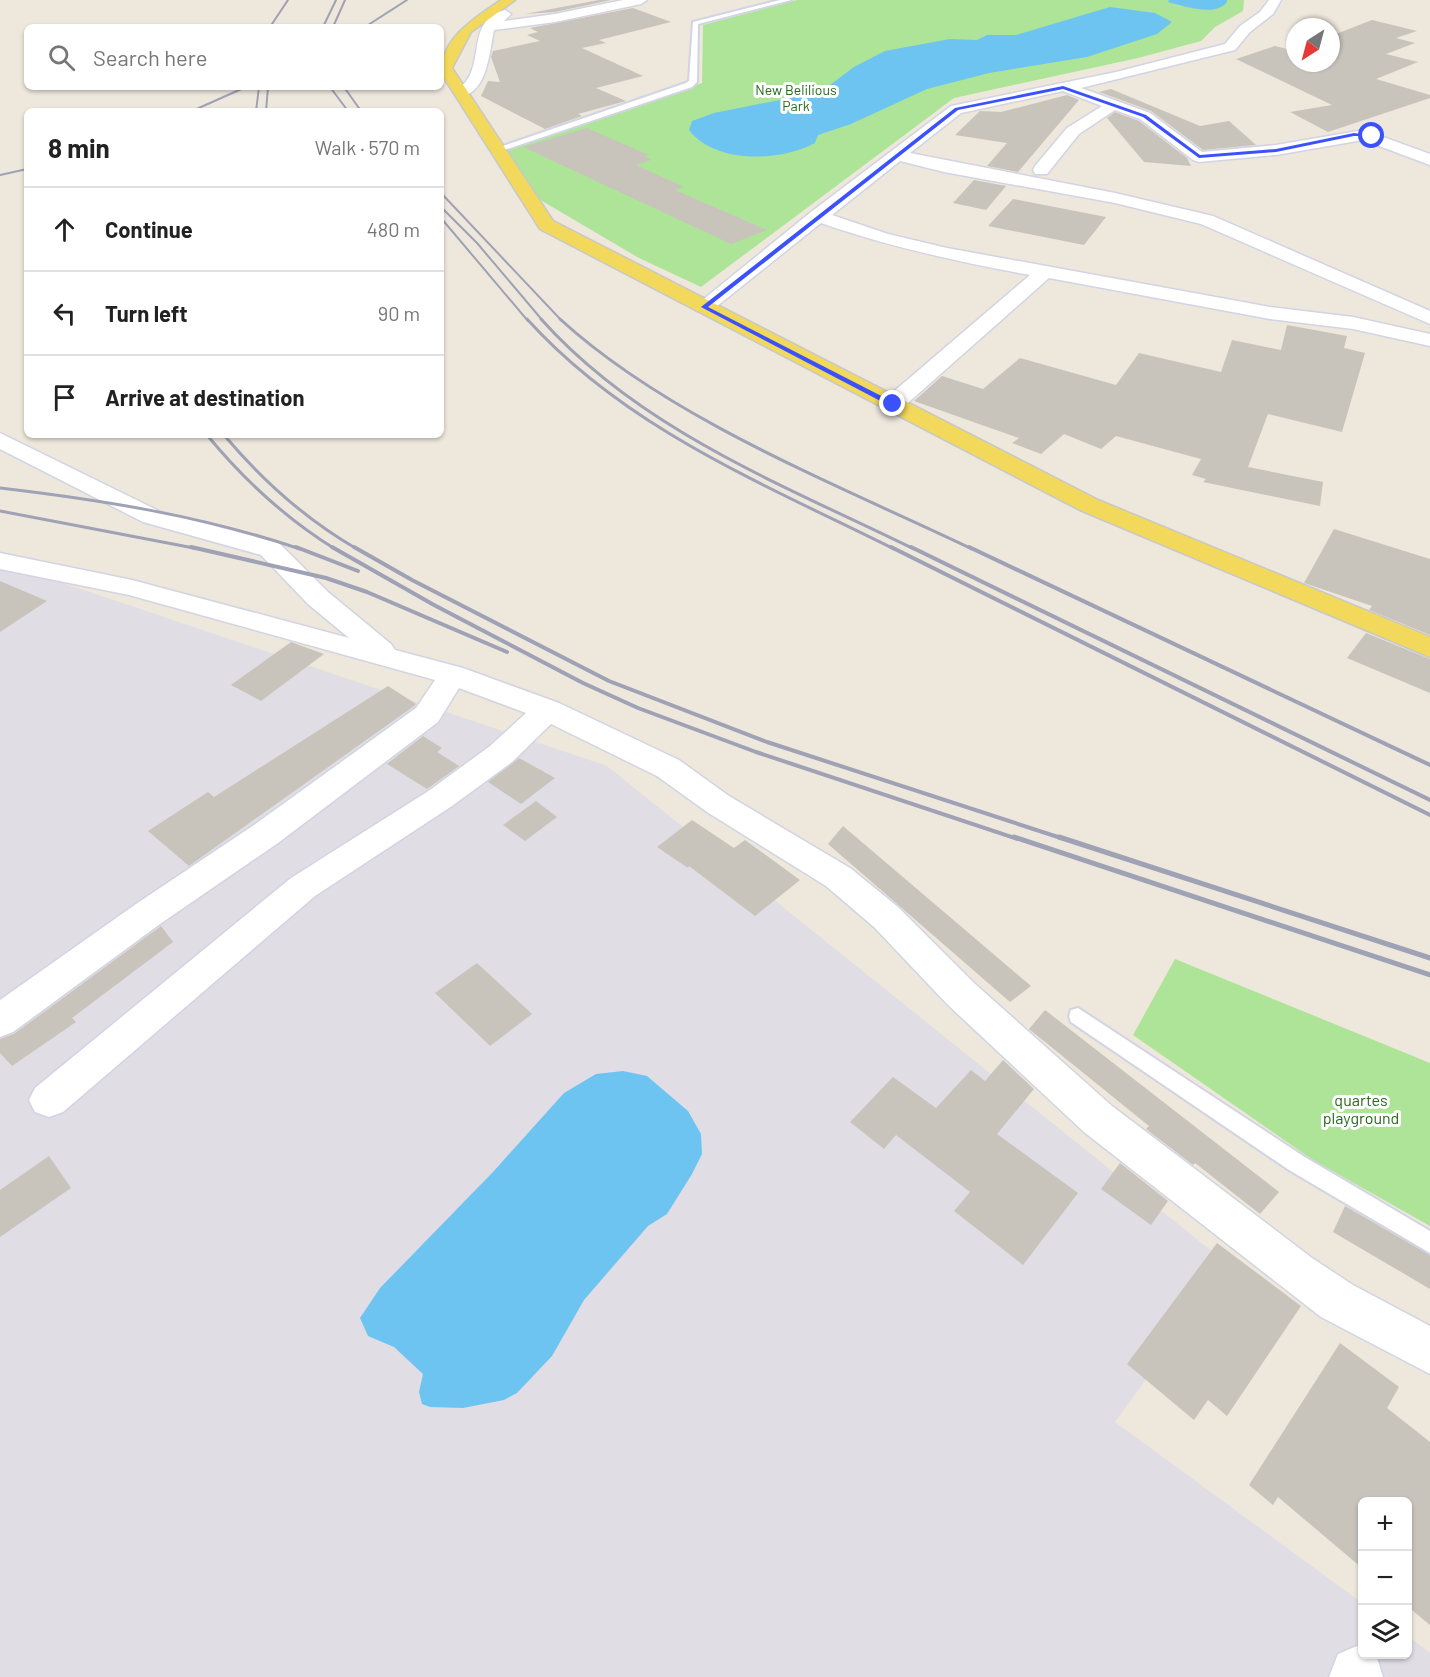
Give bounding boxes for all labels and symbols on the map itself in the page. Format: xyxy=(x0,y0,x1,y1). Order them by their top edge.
north arrow xyxy=(1286,18,1340,72)
park label: New Belilious Park xyxy=(755,81,837,114)
route start xyxy=(1358,122,1384,148)
route end xyxy=(879,390,905,416)
park label: quartes playground xyxy=(1323,1090,1399,1127)

